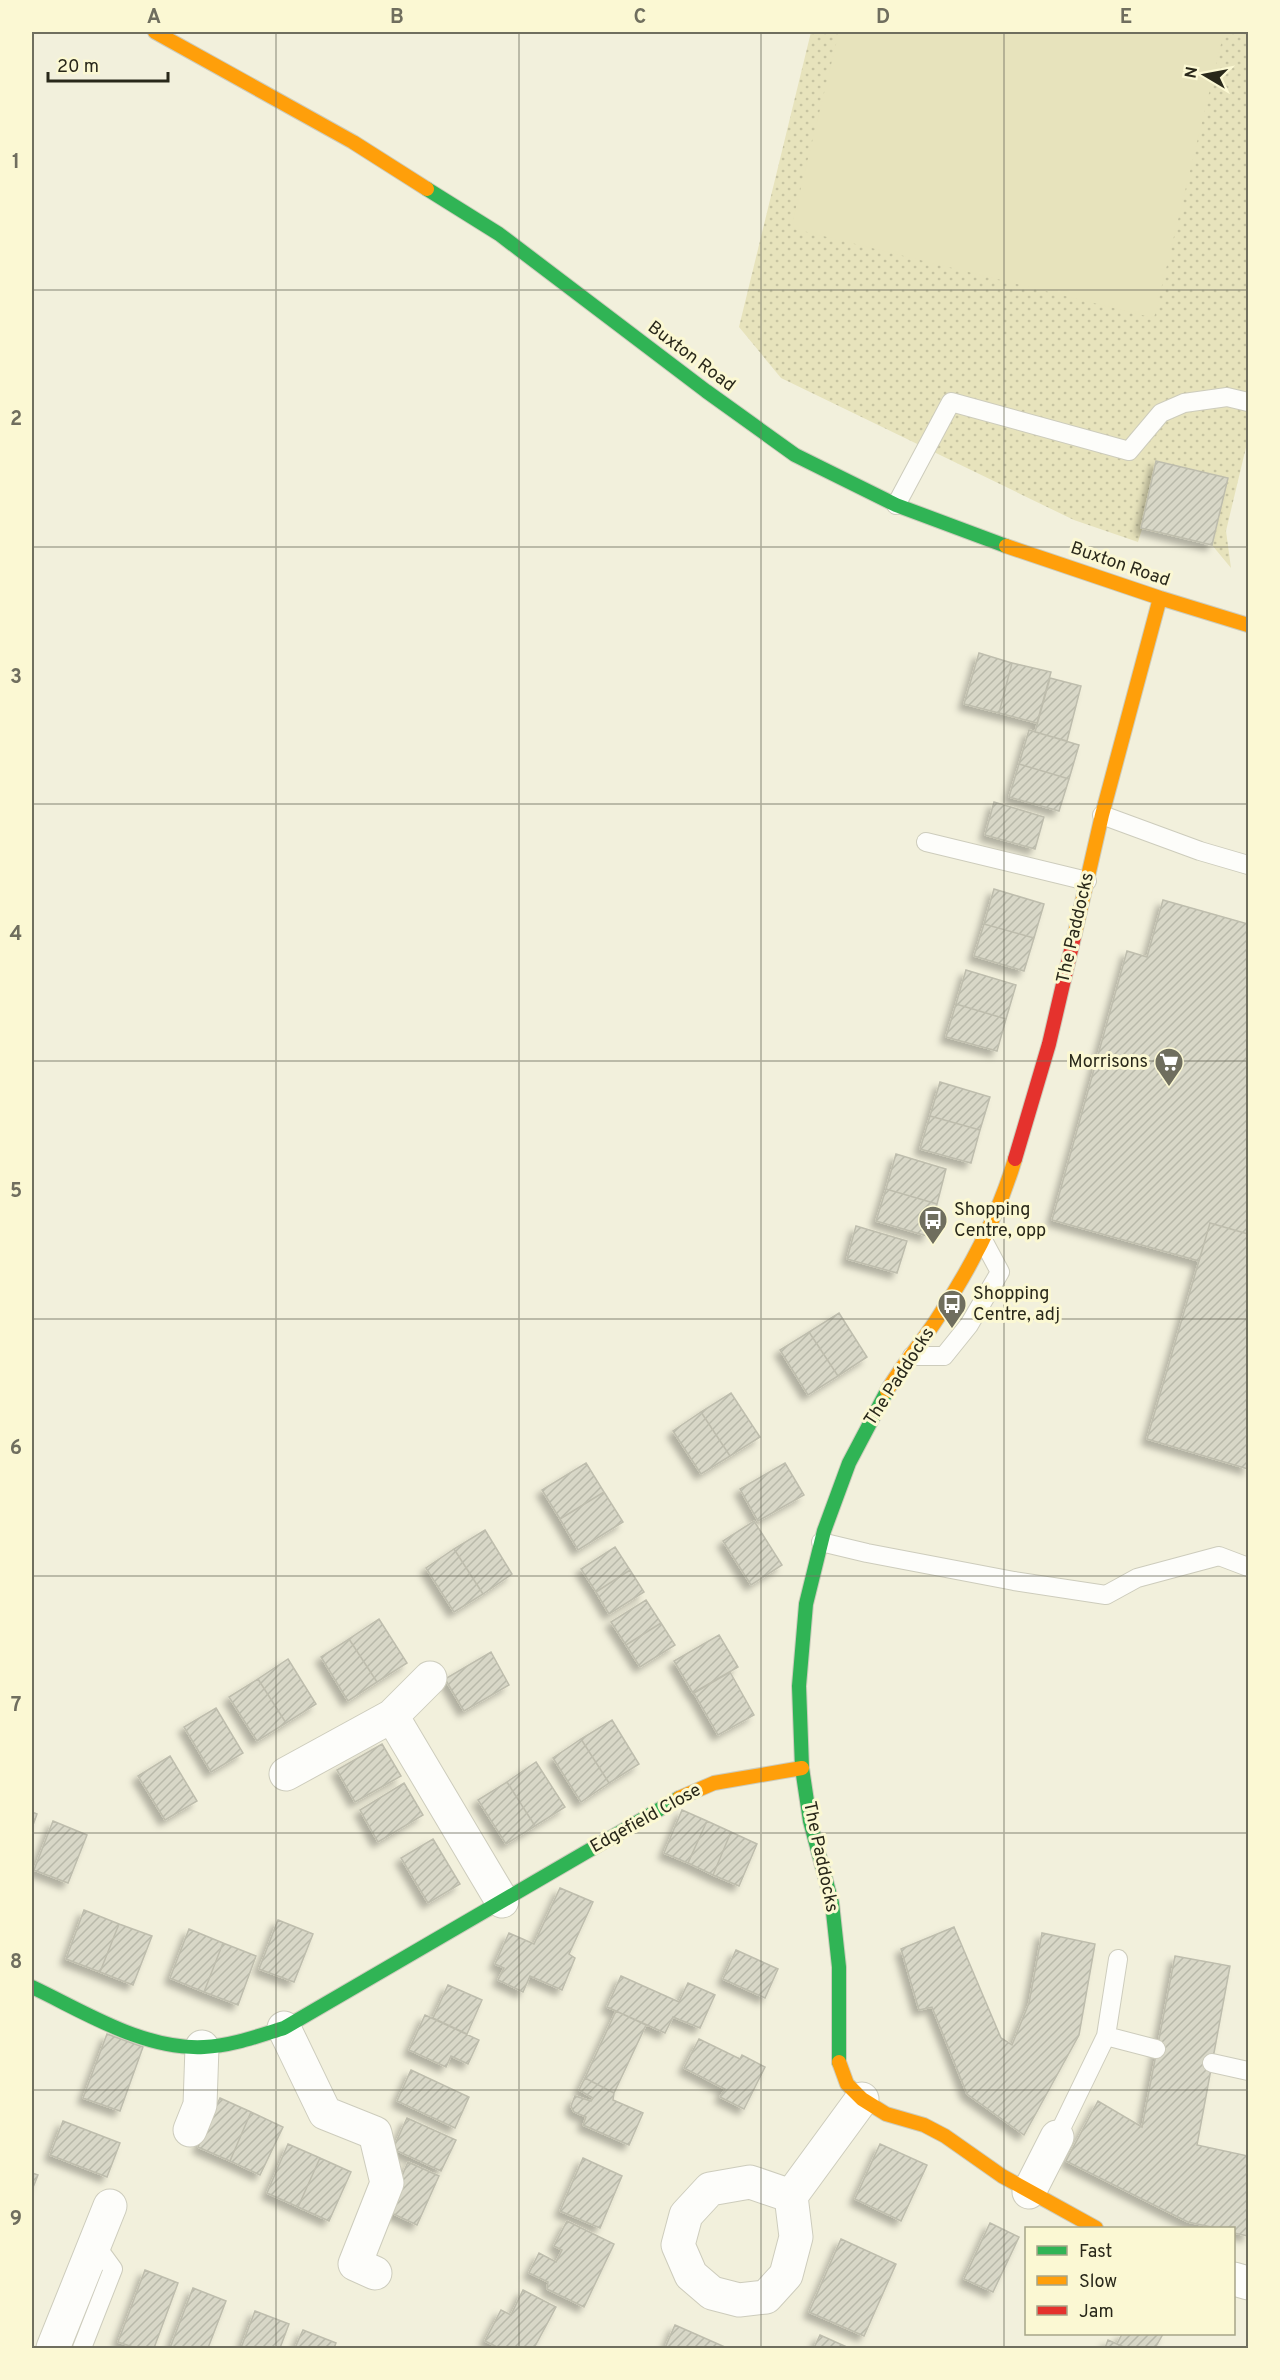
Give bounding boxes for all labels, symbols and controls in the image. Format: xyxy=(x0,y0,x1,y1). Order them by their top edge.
text: A xyxy=(147,5,161,31)
text: B xyxy=(390,5,404,31)
text: C xyxy=(634,5,646,31)
text: D xyxy=(876,5,890,31)
text: E xyxy=(1120,5,1132,31)
scale bar xyxy=(48,45,168,83)
north arrow xyxy=(1175,45,1235,105)
text: 20 m xyxy=(57,56,99,79)
text: N xyxy=(1181,65,1203,80)
text: 1 xyxy=(12,150,20,176)
street label: Buxton Road xyxy=(643,317,739,397)
text: 2 xyxy=(10,407,22,433)
street label: Buxton Road xyxy=(1067,537,1173,593)
text: 3 xyxy=(10,665,22,691)
street label: The Paddocks xyxy=(1052,870,1100,986)
text: 4 xyxy=(10,922,22,948)
supermarket icon: Morrisons xyxy=(1153,1046,1185,1088)
place label: Morrisons xyxy=(1068,1051,1148,1074)
text: 5 xyxy=(10,1179,22,1205)
place label: Shopping Centre, opp xyxy=(954,1199,1046,1243)
bus stop icon: Shopping Centre, opp xyxy=(917,1204,949,1246)
place label: Shopping Centre, adj xyxy=(973,1283,1060,1327)
bus stop icon: Shopping Centre, adj xyxy=(936,1288,968,1330)
street label: The Paddocks xyxy=(860,1323,940,1431)
text: 6 xyxy=(10,1436,22,1462)
text: 7 xyxy=(11,1693,21,1719)
street label: Edgefield Close xyxy=(587,1779,705,1859)
street label: The Paddocks xyxy=(797,1799,843,1915)
text: 8 xyxy=(10,1950,22,1976)
text: 9 xyxy=(10,2207,22,2233)
legend xyxy=(1025,2227,1235,2335)
text: Fast xyxy=(1079,2241,1112,2264)
text: Slow xyxy=(1079,2271,1117,2294)
text: Jam xyxy=(1079,2301,1114,2324)

